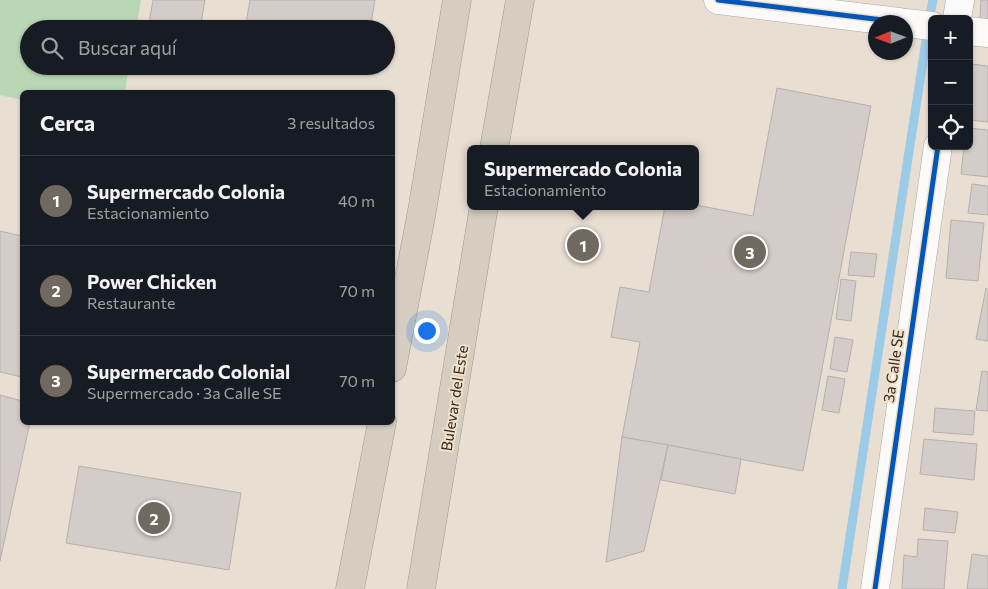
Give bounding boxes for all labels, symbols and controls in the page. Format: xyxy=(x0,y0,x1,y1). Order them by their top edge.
north arrow xyxy=(868,15,913,60)
map controls xyxy=(928,15,973,150)
button: + xyxy=(928,15,973,60)
search box xyxy=(20,20,395,75)
icon: search xyxy=(38,34,66,62)
text: Buscar aquí xyxy=(78,36,177,59)
button: − xyxy=(928,60,973,105)
button: locate xyxy=(928,105,973,150)
text: Cerca xyxy=(40,110,95,135)
text: 3 resultados xyxy=(287,113,375,132)
popup xyxy=(467,145,699,210)
text: Supermercado Colonia xyxy=(484,157,682,180)
text: Supermercado Colonia xyxy=(87,180,285,203)
text: Estacionamiento xyxy=(484,180,606,199)
text: 1 xyxy=(52,191,60,210)
text: 40 m xyxy=(338,191,375,210)
text: Estacionamiento xyxy=(87,203,209,222)
pin: 1 xyxy=(567,226,599,264)
pin: 3 xyxy=(734,233,766,271)
text: Power Chicken xyxy=(87,270,217,293)
text: 2 xyxy=(51,281,61,300)
text: 70 m xyxy=(339,281,375,300)
text: Restaurante xyxy=(87,293,175,312)
your location xyxy=(414,318,440,344)
street label: 3a Calle SE xyxy=(879,328,907,404)
street label: Bulevar del Este xyxy=(437,344,471,452)
text: Supermercado Colonial xyxy=(87,360,290,383)
text: 3 xyxy=(51,371,61,390)
text: 70 m xyxy=(339,371,375,390)
text: Supermercado · 3a Calle SE xyxy=(87,383,282,402)
pin: 2 xyxy=(138,499,170,537)

